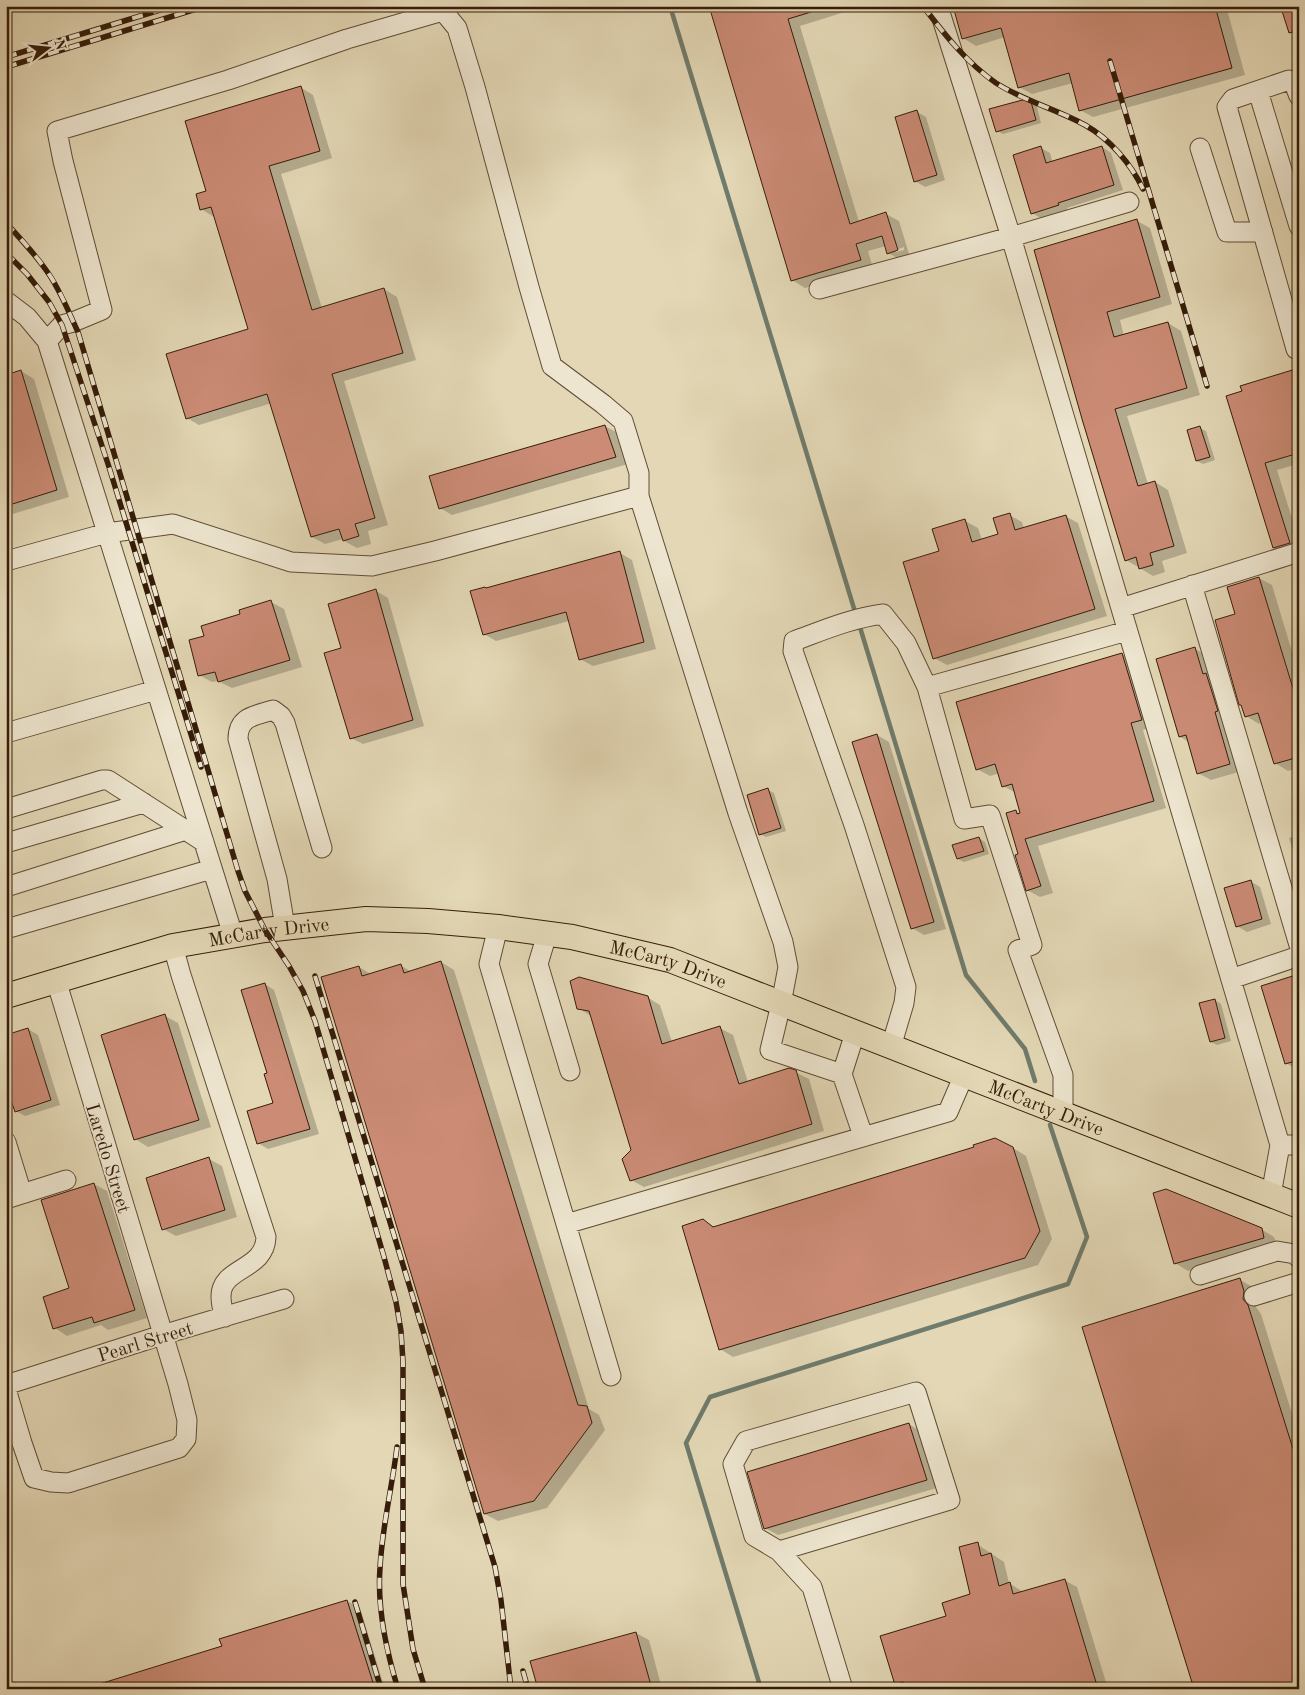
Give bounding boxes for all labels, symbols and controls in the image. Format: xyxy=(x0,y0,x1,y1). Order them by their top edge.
north arrow xyxy=(22,22,72,72)
text: N xyxy=(51,38,68,52)
street label: McCarty Drive xyxy=(207,916,330,952)
street label: McCarty Drive xyxy=(607,939,728,993)
street label: McCarty Drive xyxy=(985,1078,1106,1141)
street label: Laredo Street xyxy=(81,1102,132,1216)
street label: Pearl Street xyxy=(96,1320,196,1367)

